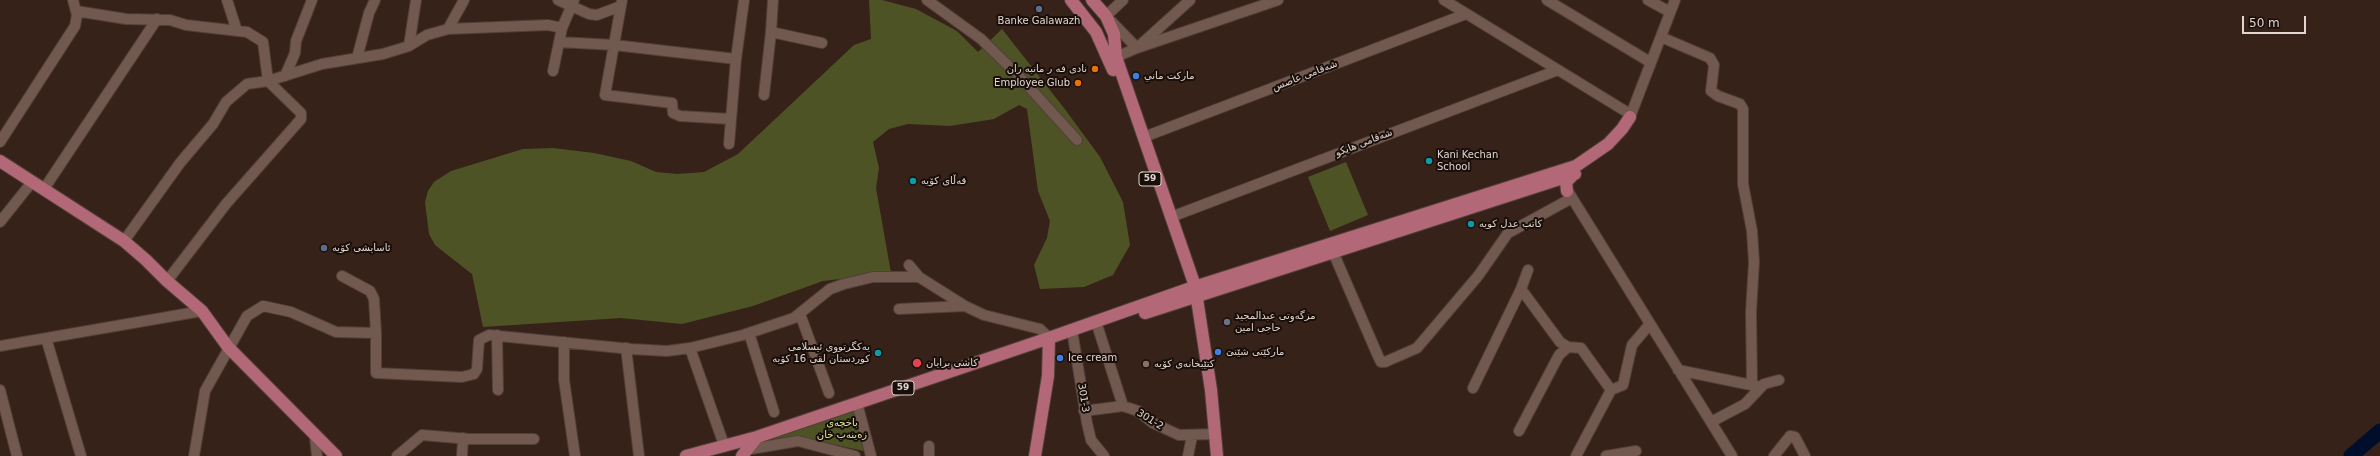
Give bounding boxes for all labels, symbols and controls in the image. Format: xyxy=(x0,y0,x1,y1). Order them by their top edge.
marker: Banke Galawazh xyxy=(1034,4,1044,14)
scale bar xyxy=(2244,8,2308,34)
place label: Banke Galawazh xyxy=(998,15,1080,27)
text: 50 m xyxy=(2249,16,2280,30)
street label: شه‌قامی عاصس xyxy=(1271,58,1339,94)
place label: نادی فه ر مانبه ران xyxy=(1007,63,1087,75)
marker: نادی فه ر مانبه ران xyxy=(1090,64,1100,74)
place label: مارکت ماني xyxy=(1144,70,1195,82)
marker: مارکت ماني xyxy=(1131,71,1141,81)
place label: Employee Glub xyxy=(994,77,1070,89)
marker: Employee Glub xyxy=(1073,78,1083,88)
street label: شه‌قامی هایكو xyxy=(1334,127,1394,159)
place label: Kani Kechan School xyxy=(1437,149,1498,172)
marker: Kani Kechan School xyxy=(1424,156,1434,166)
road number: 59 xyxy=(1139,172,1161,186)
place label: قەڵای کۆیە xyxy=(921,175,966,187)
marker: قەڵای کۆیە xyxy=(908,176,918,186)
place label: كاتب عدل كويه xyxy=(1479,218,1542,230)
marker: كاتب عدل كويه xyxy=(1466,219,1476,229)
place label: ئاسایشی کۆیە xyxy=(332,242,391,254)
marker: ئاسایشی کۆیە xyxy=(319,243,329,253)
place label: مزگه‌وتی عبدالمجید حاجی امین xyxy=(1235,310,1316,334)
marker: مزگه‌وتی عبدالمجید حاجی امین xyxy=(1222,317,1232,327)
place label: يه‌كگرتووی ئیسلامی كوردستان لقی 16 كۆیه‌ xyxy=(772,341,870,364)
place label: ماركێتى شێنێ xyxy=(1226,346,1284,358)
marker: ماركێتى شێنێ xyxy=(1213,347,1223,357)
marker: يه‌كگرتووی ئیسلامی كوردستان لقی 16 كۆیه‌ xyxy=(873,348,883,358)
place label: Ice cream xyxy=(1068,352,1117,364)
marker: Ice cream xyxy=(1055,353,1065,363)
marker: كاشی برایان xyxy=(911,357,923,369)
place label: كاشی برایان xyxy=(926,357,978,369)
place label: كتێبخانه‌ی كۆیه‌ xyxy=(1154,358,1215,370)
marker: كتێبخانه‌ی كۆیه‌ xyxy=(1141,359,1151,369)
road number: 59 xyxy=(892,381,914,395)
street label: 301-3 xyxy=(1075,383,1091,413)
street label: 301-2 xyxy=(1134,407,1166,433)
park label: باخچه‌ی زه‌ینه‌ب خان xyxy=(817,417,867,440)

